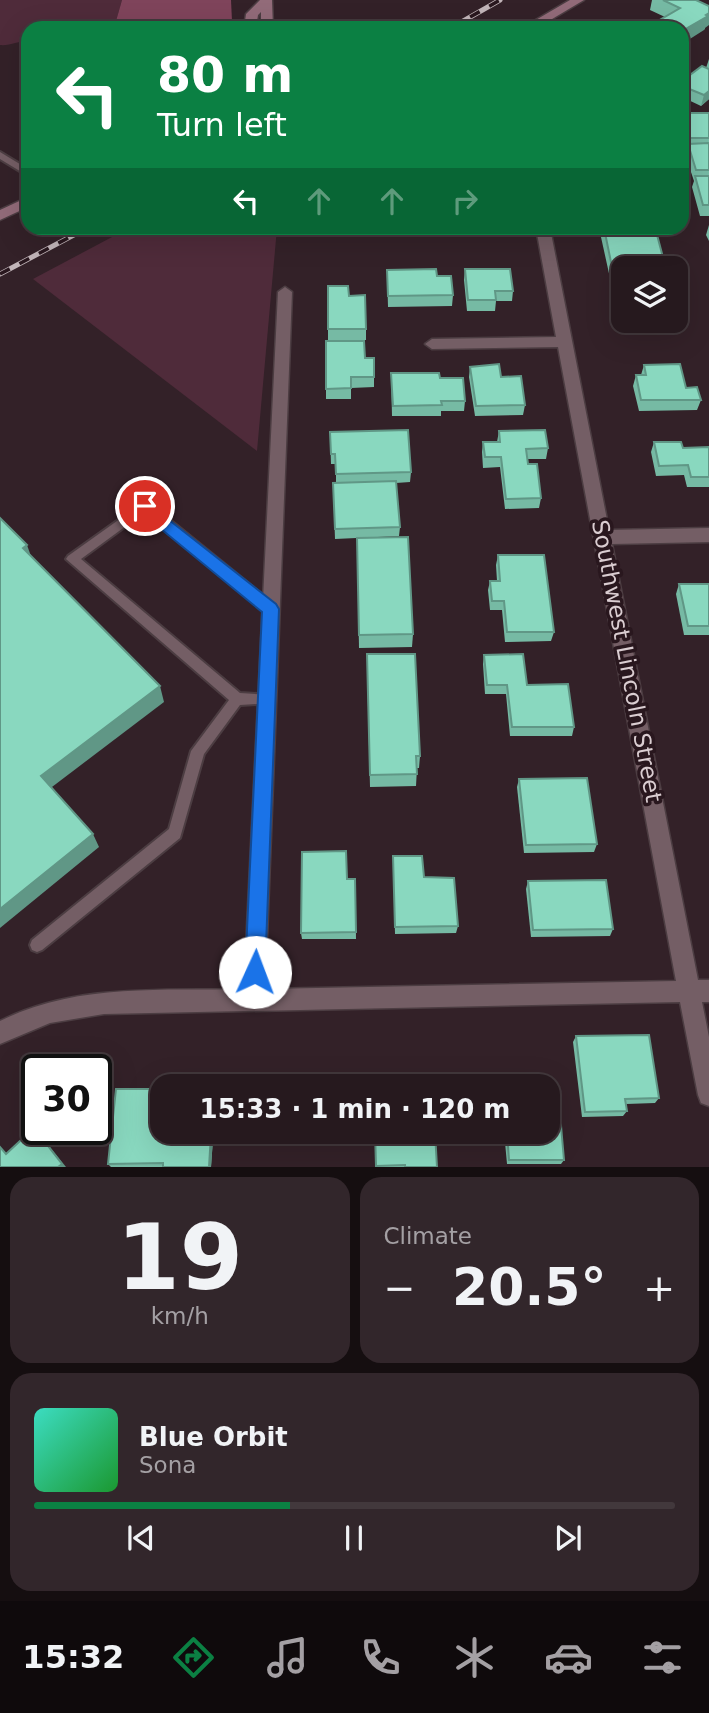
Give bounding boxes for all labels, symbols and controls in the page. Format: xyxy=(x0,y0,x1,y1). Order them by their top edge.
text: 80 m xyxy=(157,47,293,104)
icon: left xyxy=(42,49,133,140)
text: Turn left xyxy=(157,106,287,144)
icon: left xyxy=(227,182,265,220)
icon: ahead xyxy=(300,182,338,220)
icon: ahead xyxy=(373,182,411,220)
icon: right xyxy=(446,182,484,220)
map controls xyxy=(611,256,688,333)
button: layers xyxy=(611,256,688,333)
pin xyxy=(115,476,175,536)
icon: arrive xyxy=(126,487,164,525)
street label: Southwest Lincoln Street xyxy=(587,518,667,804)
position arrow xyxy=(218,935,292,1009)
speed limit sign: 30 xyxy=(21,1054,112,1145)
text: 15:33 · 1 min · 120 m xyxy=(200,1094,510,1124)
text: 19 xyxy=(116,1205,243,1310)
text: Climate xyxy=(384,1223,472,1249)
text: 20.5° xyxy=(452,1257,606,1317)
text: − xyxy=(384,1266,415,1310)
text: + xyxy=(643,1266,675,1310)
text: km/h xyxy=(151,1303,209,1329)
text: Blue Orbit xyxy=(139,1422,288,1452)
text: Sona xyxy=(139,1452,196,1478)
icon: previous xyxy=(122,1519,160,1557)
icon: pause xyxy=(335,1519,373,1557)
icon: next xyxy=(549,1519,587,1557)
icon: directions xyxy=(169,1633,218,1682)
icon: music xyxy=(263,1633,312,1682)
icon: phone xyxy=(356,1633,405,1682)
icon: climate xyxy=(450,1633,499,1682)
icon: car xyxy=(544,1633,593,1682)
icon: filters xyxy=(638,1633,687,1682)
text: 15:32 xyxy=(22,1638,124,1676)

